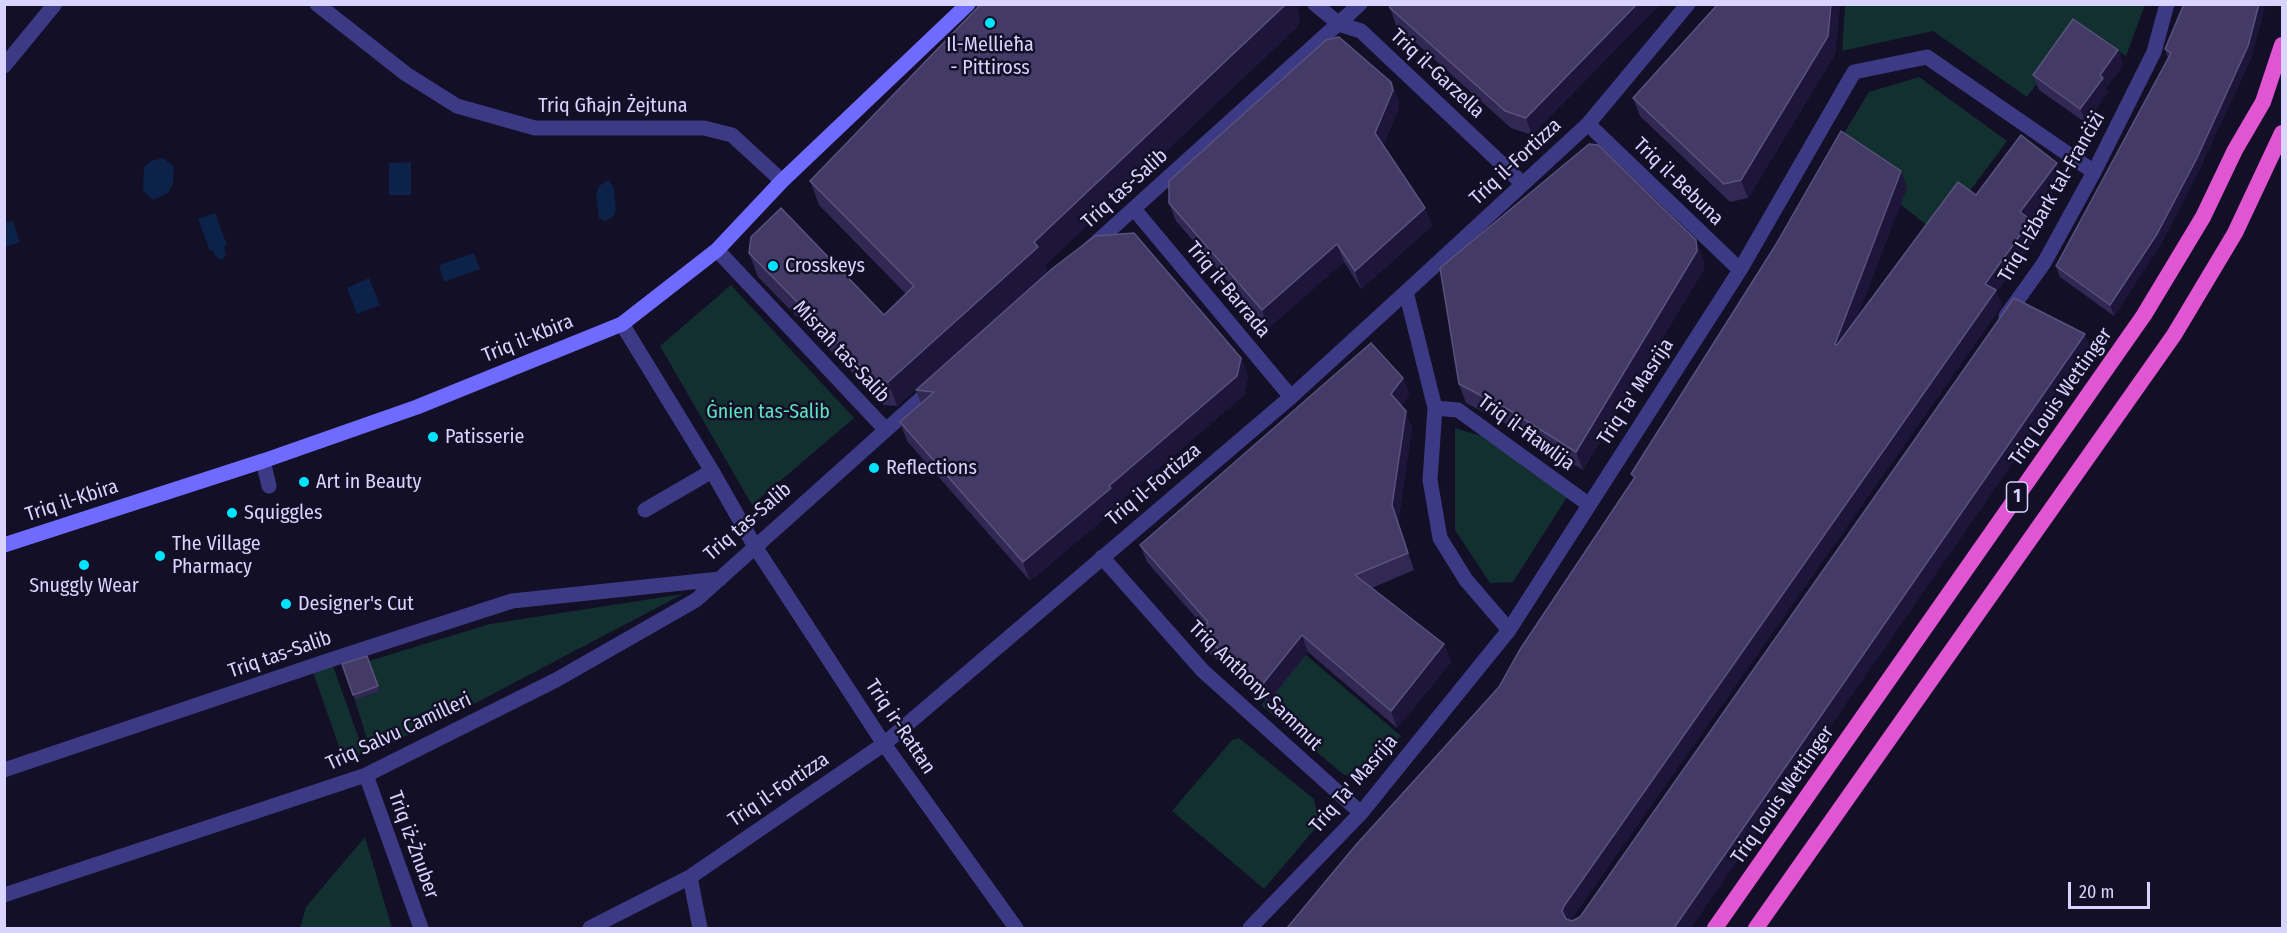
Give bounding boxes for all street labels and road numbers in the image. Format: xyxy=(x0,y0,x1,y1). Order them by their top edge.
street label: Triq il-Garzella xyxy=(1385,24,1489,124)
street label: Triq Għajn Żejtuna xyxy=(538,94,688,118)
street label: Triq l-Iżbark tal-Franċiżi xyxy=(1993,108,2111,286)
street label: Triq il-Fortizza xyxy=(1465,114,1567,210)
street label: Triq il-Bebuna xyxy=(1628,133,1728,231)
street label: Triq tas-Salib xyxy=(1077,144,1173,234)
street label: Triq il-Barrada xyxy=(1181,237,1275,343)
street label: Misraħ tas-Salib xyxy=(788,296,894,408)
street label: Triq il-Kbira xyxy=(479,310,577,368)
street label: Triq Louis Wettinger xyxy=(2004,323,2118,471)
street label: Triq Ta' Masrija xyxy=(1593,334,1679,450)
street label: Triq il-Ħawlija xyxy=(1473,390,1579,476)
street label: Triq il-Fortizza xyxy=(1102,438,1206,532)
street label: Triq il-Kbira xyxy=(23,475,121,527)
street label: Triq tas-Salib xyxy=(700,478,796,566)
road number: 1 xyxy=(2006,482,2028,512)
street label: Triq Anthony Sammut xyxy=(1183,616,1327,756)
street label: Triq tas-Salib xyxy=(225,626,335,684)
street label: Triq ir-Rattan xyxy=(860,675,940,779)
street label: Triq Salvu Camilleri xyxy=(323,688,475,776)
street label: Triq Louis Wettinger xyxy=(1726,721,1840,869)
street label: Triq Ta' Masrija xyxy=(1305,730,1403,838)
street label: Triq il-Fortizza xyxy=(724,748,834,832)
street label: Triq iż-Żnuber xyxy=(382,788,444,902)

